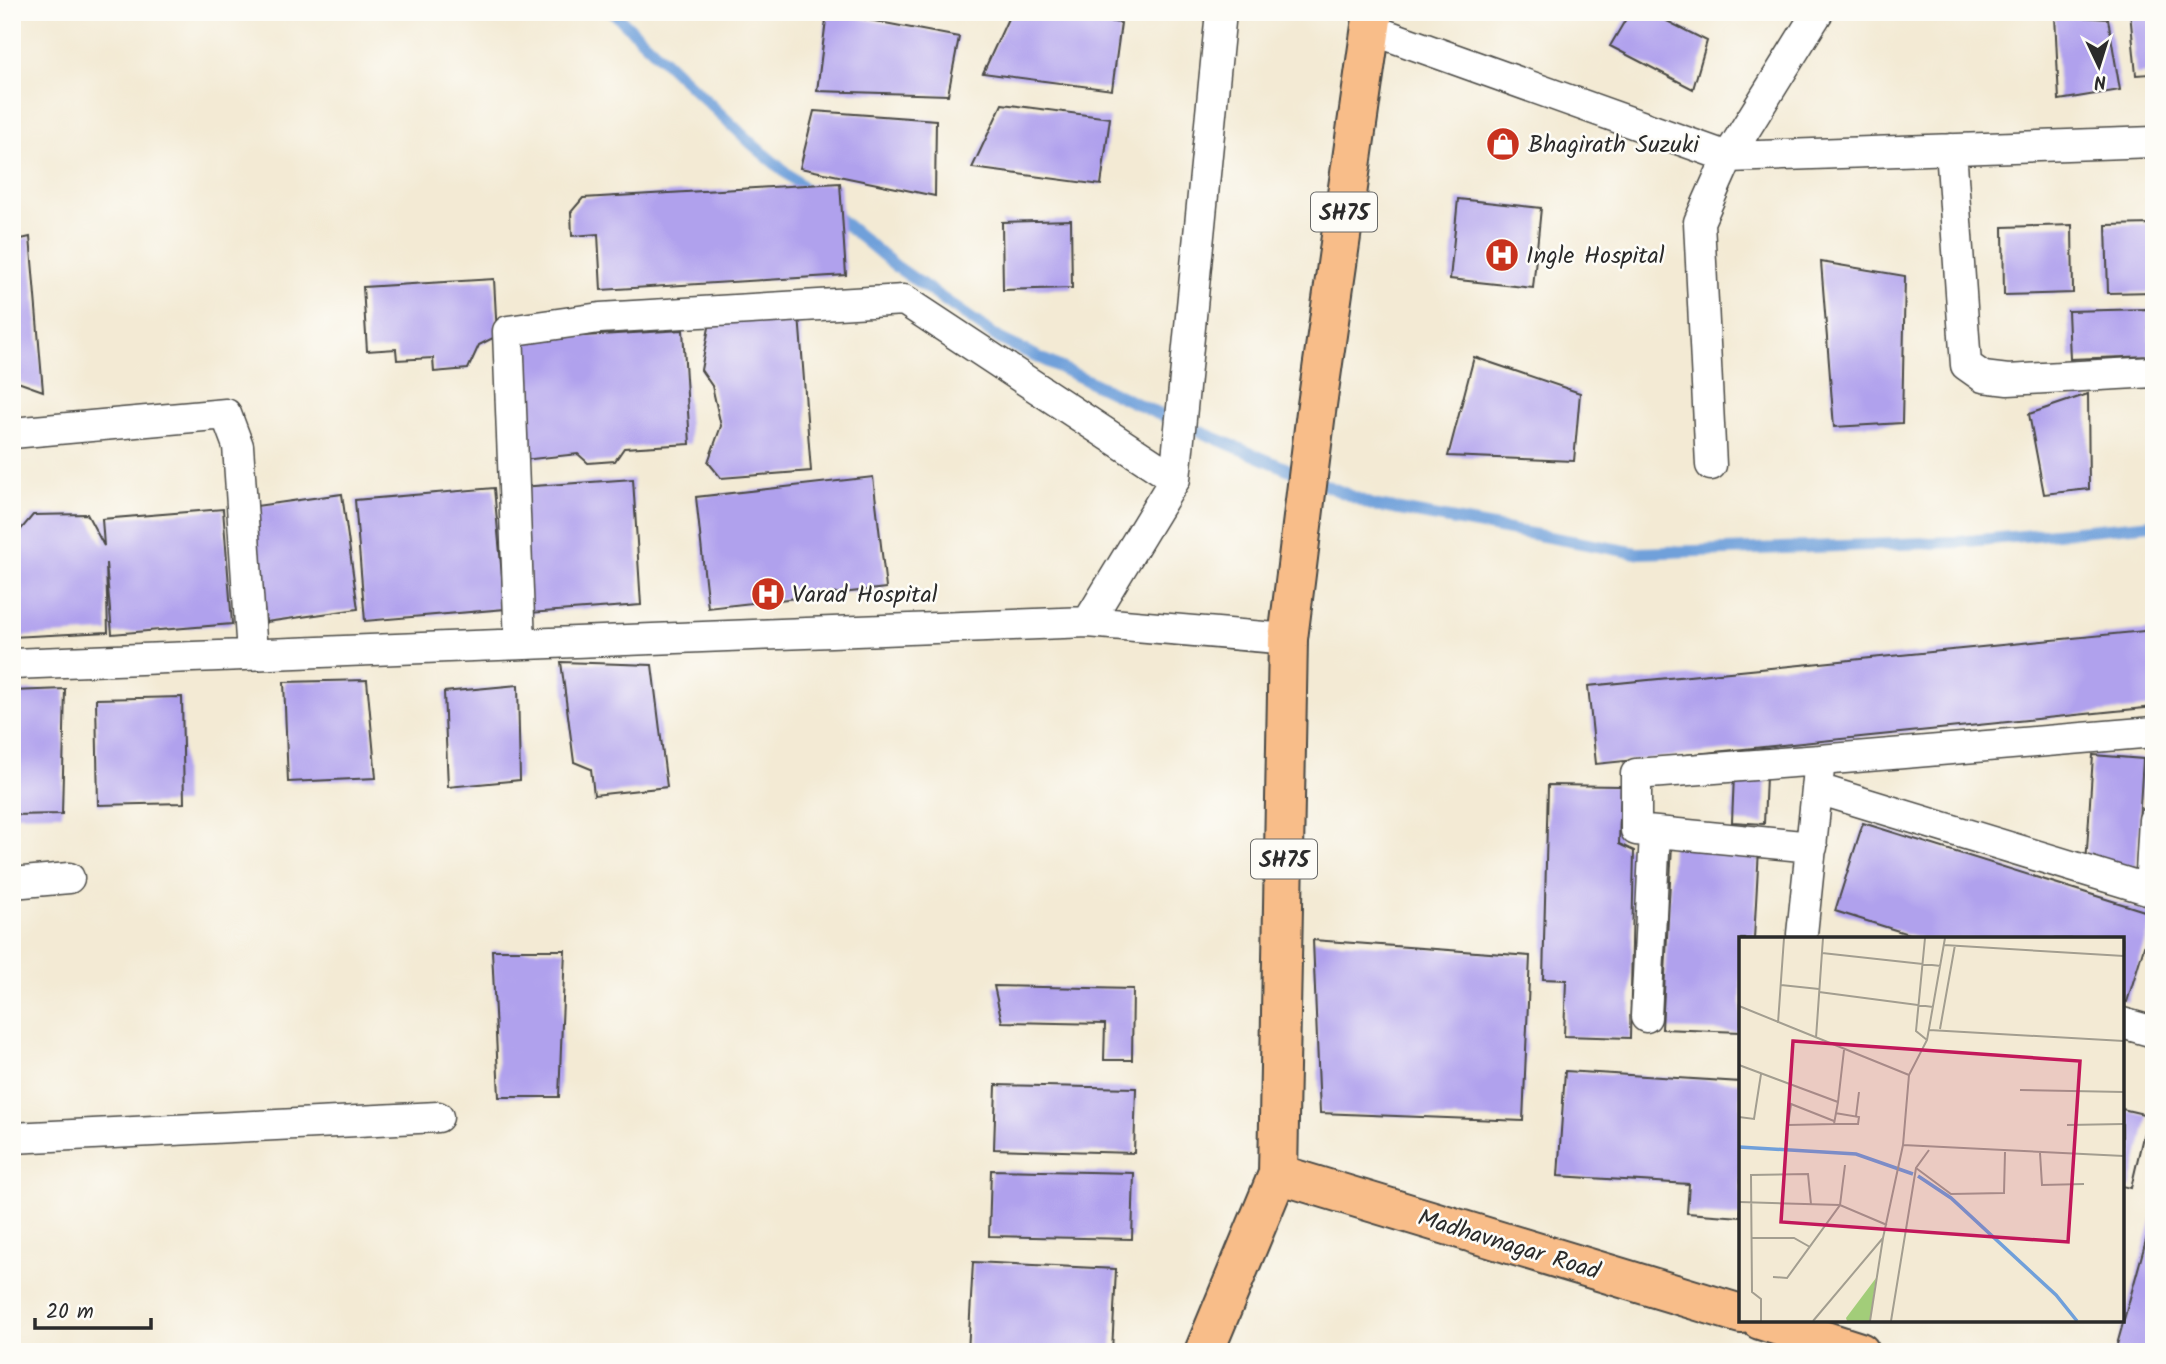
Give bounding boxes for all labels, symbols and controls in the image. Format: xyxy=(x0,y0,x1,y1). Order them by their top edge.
north arrow xyxy=(2064,32,2134,102)
text: N xyxy=(2093,66,2107,96)
shop icon: Bhagirath Suzuki xyxy=(1484,125,1522,163)
place label: Bhagirath Suzuki xyxy=(1528,126,1700,165)
road number: SH75 xyxy=(1311,192,1377,232)
hospital icon: Ingle Hospital xyxy=(1483,236,1521,274)
place label: Ingle Hospital xyxy=(1526,237,1665,276)
hospital icon: Varad Hospital xyxy=(749,575,787,613)
place label: Varad Hospital xyxy=(792,576,938,615)
road number: SH75 xyxy=(1251,839,1317,878)
inset map xyxy=(1739,937,2124,1322)
street label: Madhavnagar Road xyxy=(1413,1199,1606,1292)
scale bar xyxy=(35,1287,150,1331)
text: 20 m xyxy=(46,1296,94,1329)

